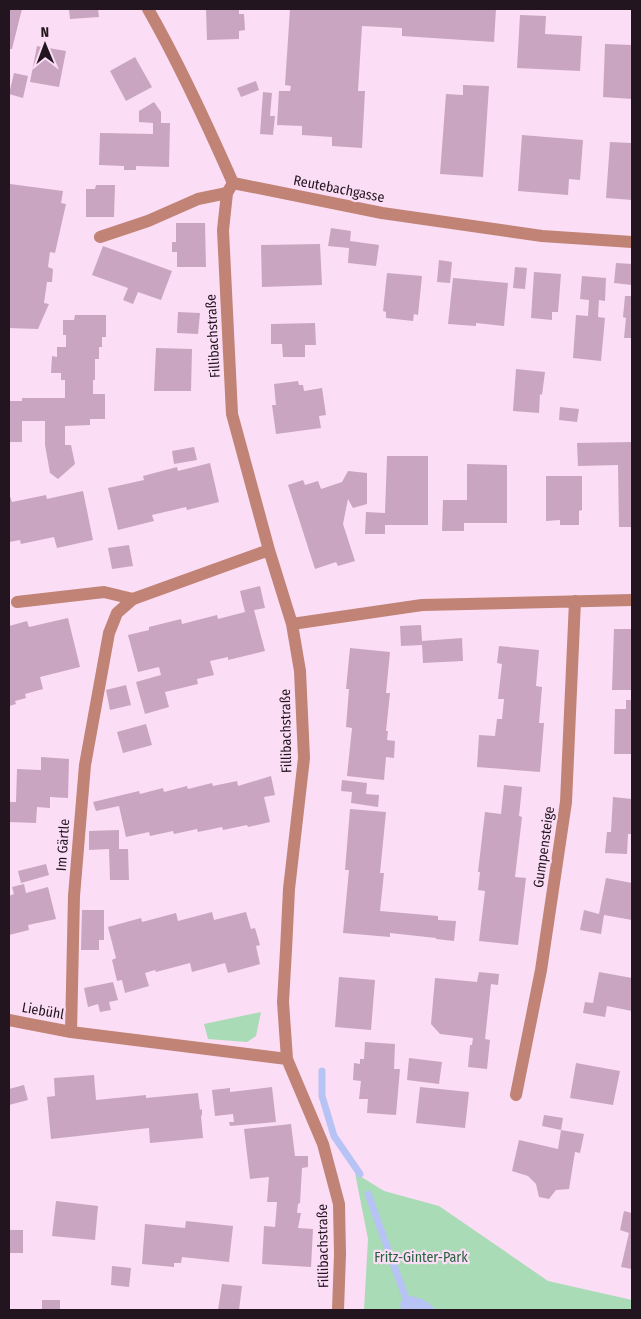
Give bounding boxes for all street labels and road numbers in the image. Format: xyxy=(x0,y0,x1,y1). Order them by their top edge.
street label: Reutebachgasse xyxy=(292,172,386,206)
street label: Fillibachstraße xyxy=(202,294,224,378)
street label: Fillibachstraße xyxy=(277,689,295,773)
street label: Gumpensteige xyxy=(530,805,558,889)
street label: Im Gärtle xyxy=(53,818,73,872)
street label: Liebühl xyxy=(21,999,66,1023)
street label: Fillibachstraße xyxy=(314,1204,332,1288)

